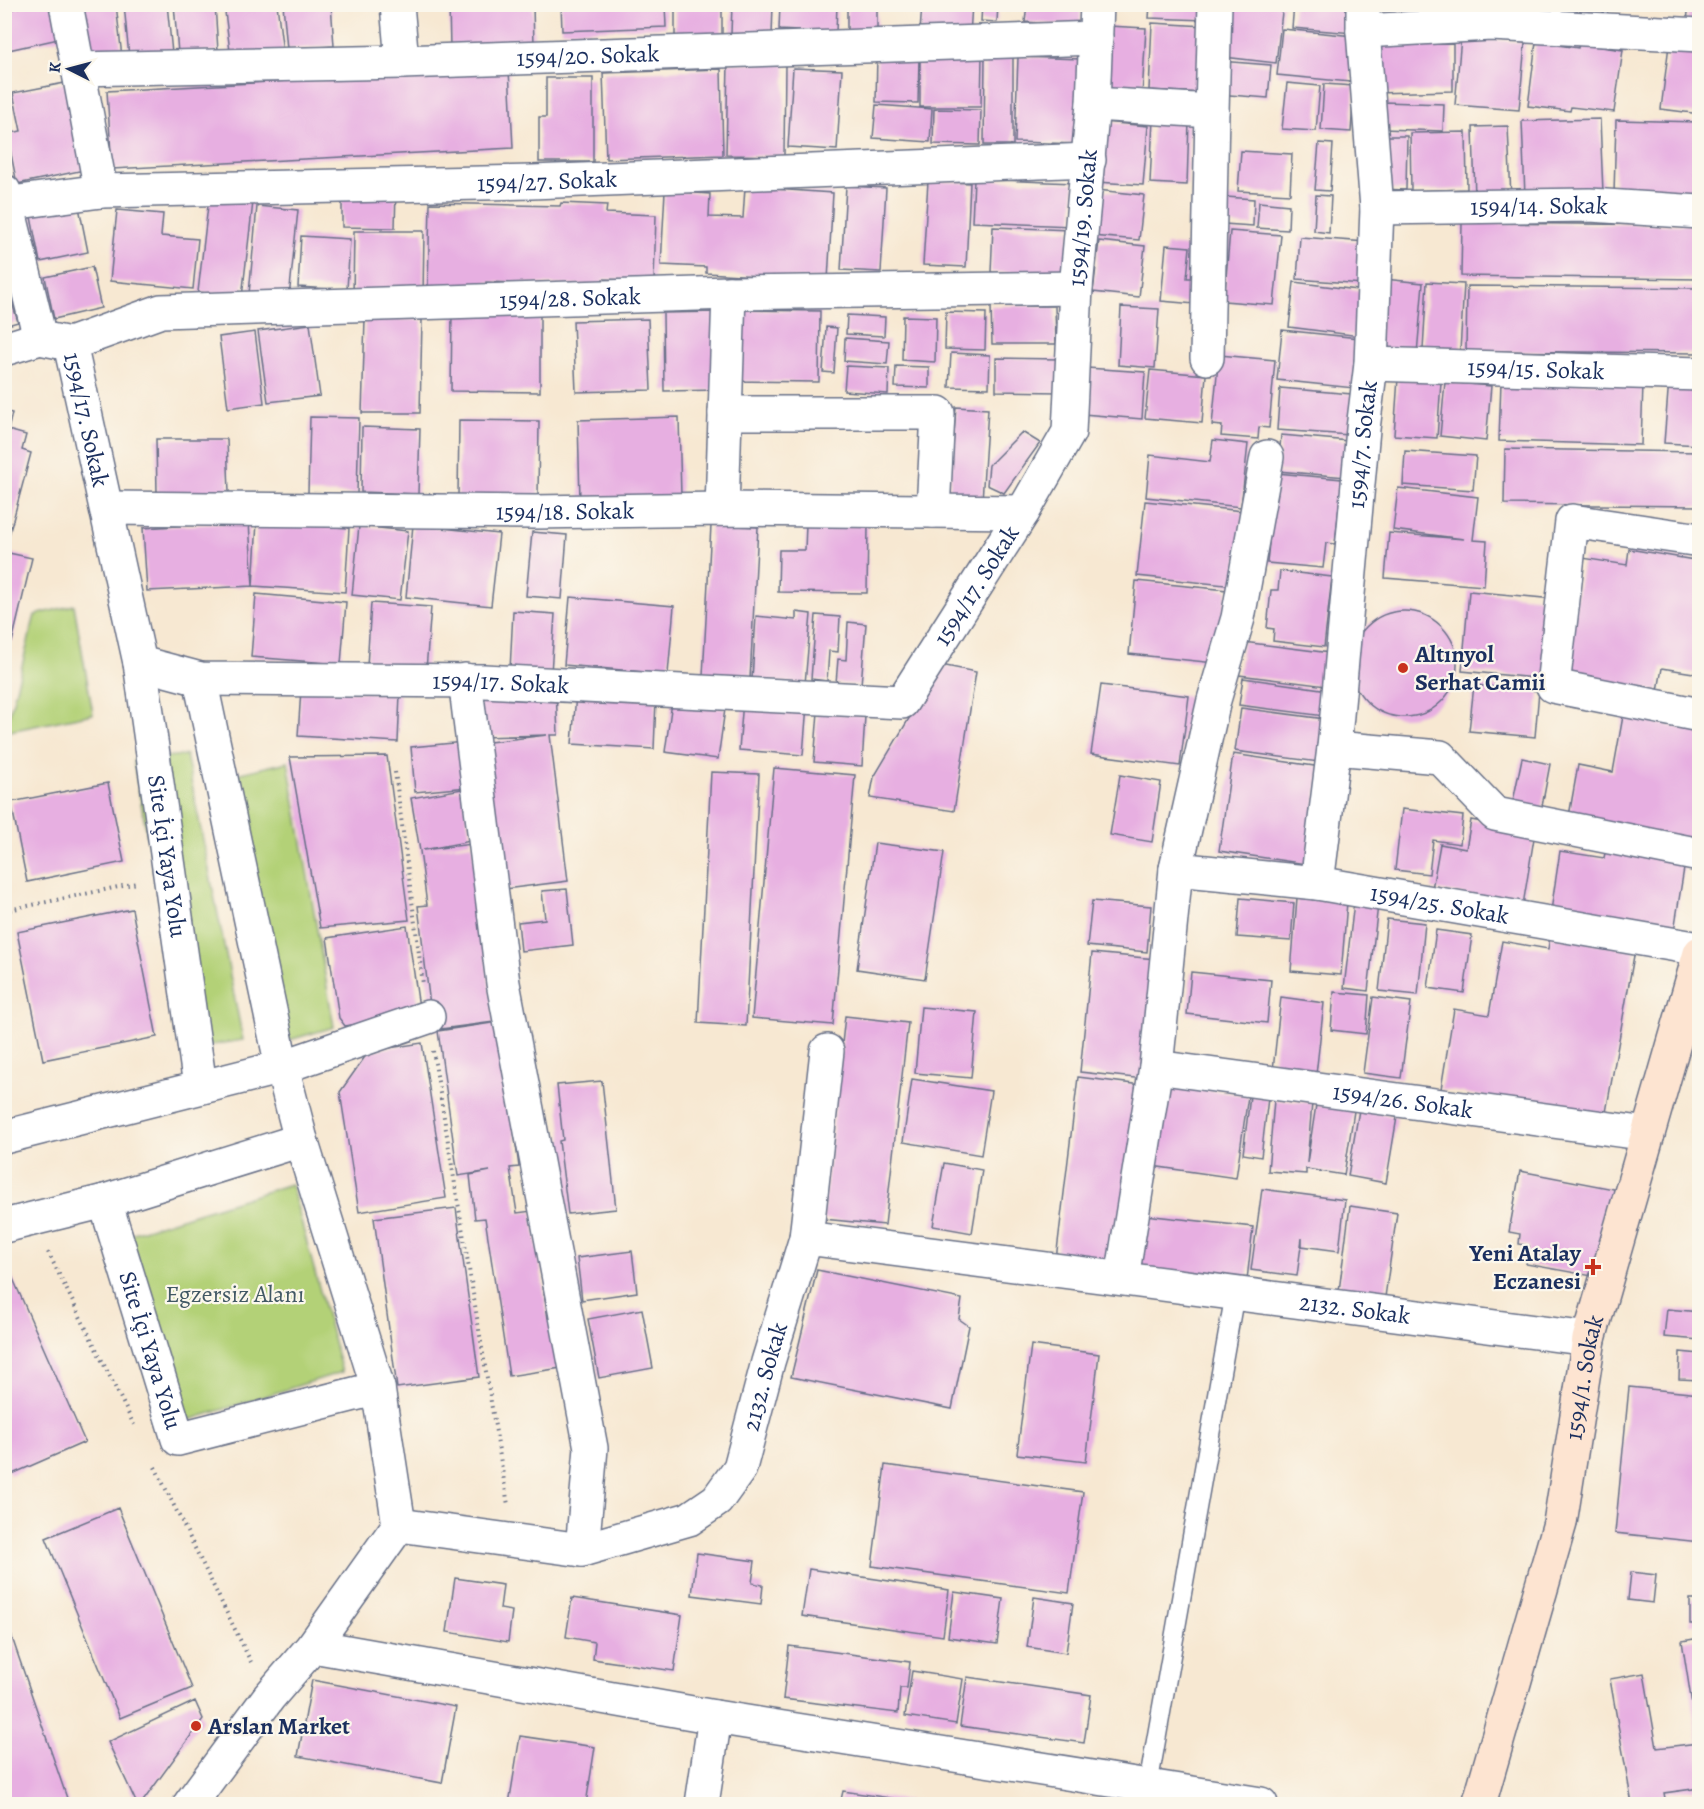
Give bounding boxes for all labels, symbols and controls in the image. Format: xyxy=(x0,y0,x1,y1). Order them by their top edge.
street label: 1594/20. Sokak xyxy=(516,37,660,74)
north arrow xyxy=(39,39,99,99)
text: K xyxy=(44,61,67,74)
street label: 1594/19. Sokak xyxy=(1060,148,1105,288)
street label: 1594/27. Sokak xyxy=(477,163,618,199)
street label: 1594/14. Sokak xyxy=(1470,189,1609,223)
street label: 1594/28. Sokak xyxy=(499,280,641,316)
street label: 1594/17. Sokak xyxy=(56,349,117,490)
street label: 1594/15. Sokak xyxy=(1467,351,1605,387)
street label: 1594/7. Sokak xyxy=(1340,378,1385,510)
street label: 1594/18. Sokak xyxy=(496,494,635,528)
street label: 1594/17. Sokak xyxy=(926,519,1027,652)
place label: Altınyol Serhat Camii xyxy=(1414,638,1546,698)
marker: Altınyol Serhat Camii xyxy=(1396,661,1410,675)
street label: 1594/17. Sokak xyxy=(432,665,570,701)
street label: Site İçi Yaya Yolu xyxy=(140,773,195,939)
street label: 1594/25. Sokak xyxy=(1368,876,1511,932)
street label: 1594/26. Sokak xyxy=(1331,1075,1475,1126)
place label: Yeni Atalay Eczanesi xyxy=(1468,1237,1582,1297)
marker: Yeni Atalay Eczanesi xyxy=(1586,1260,1600,1274)
street label: Site İçi Yaya Yolu xyxy=(111,1267,190,1433)
park label: Egzersiz Alanı xyxy=(166,1278,304,1310)
street label: 2132. Sokak xyxy=(1297,1286,1412,1332)
street label: 1594/1. Sokak xyxy=(1557,1311,1611,1442)
street label: 2132. Sokak xyxy=(734,1318,795,1434)
place label: Arslan Market xyxy=(207,1710,350,1742)
marker: Arslan Market xyxy=(189,1719,203,1733)

